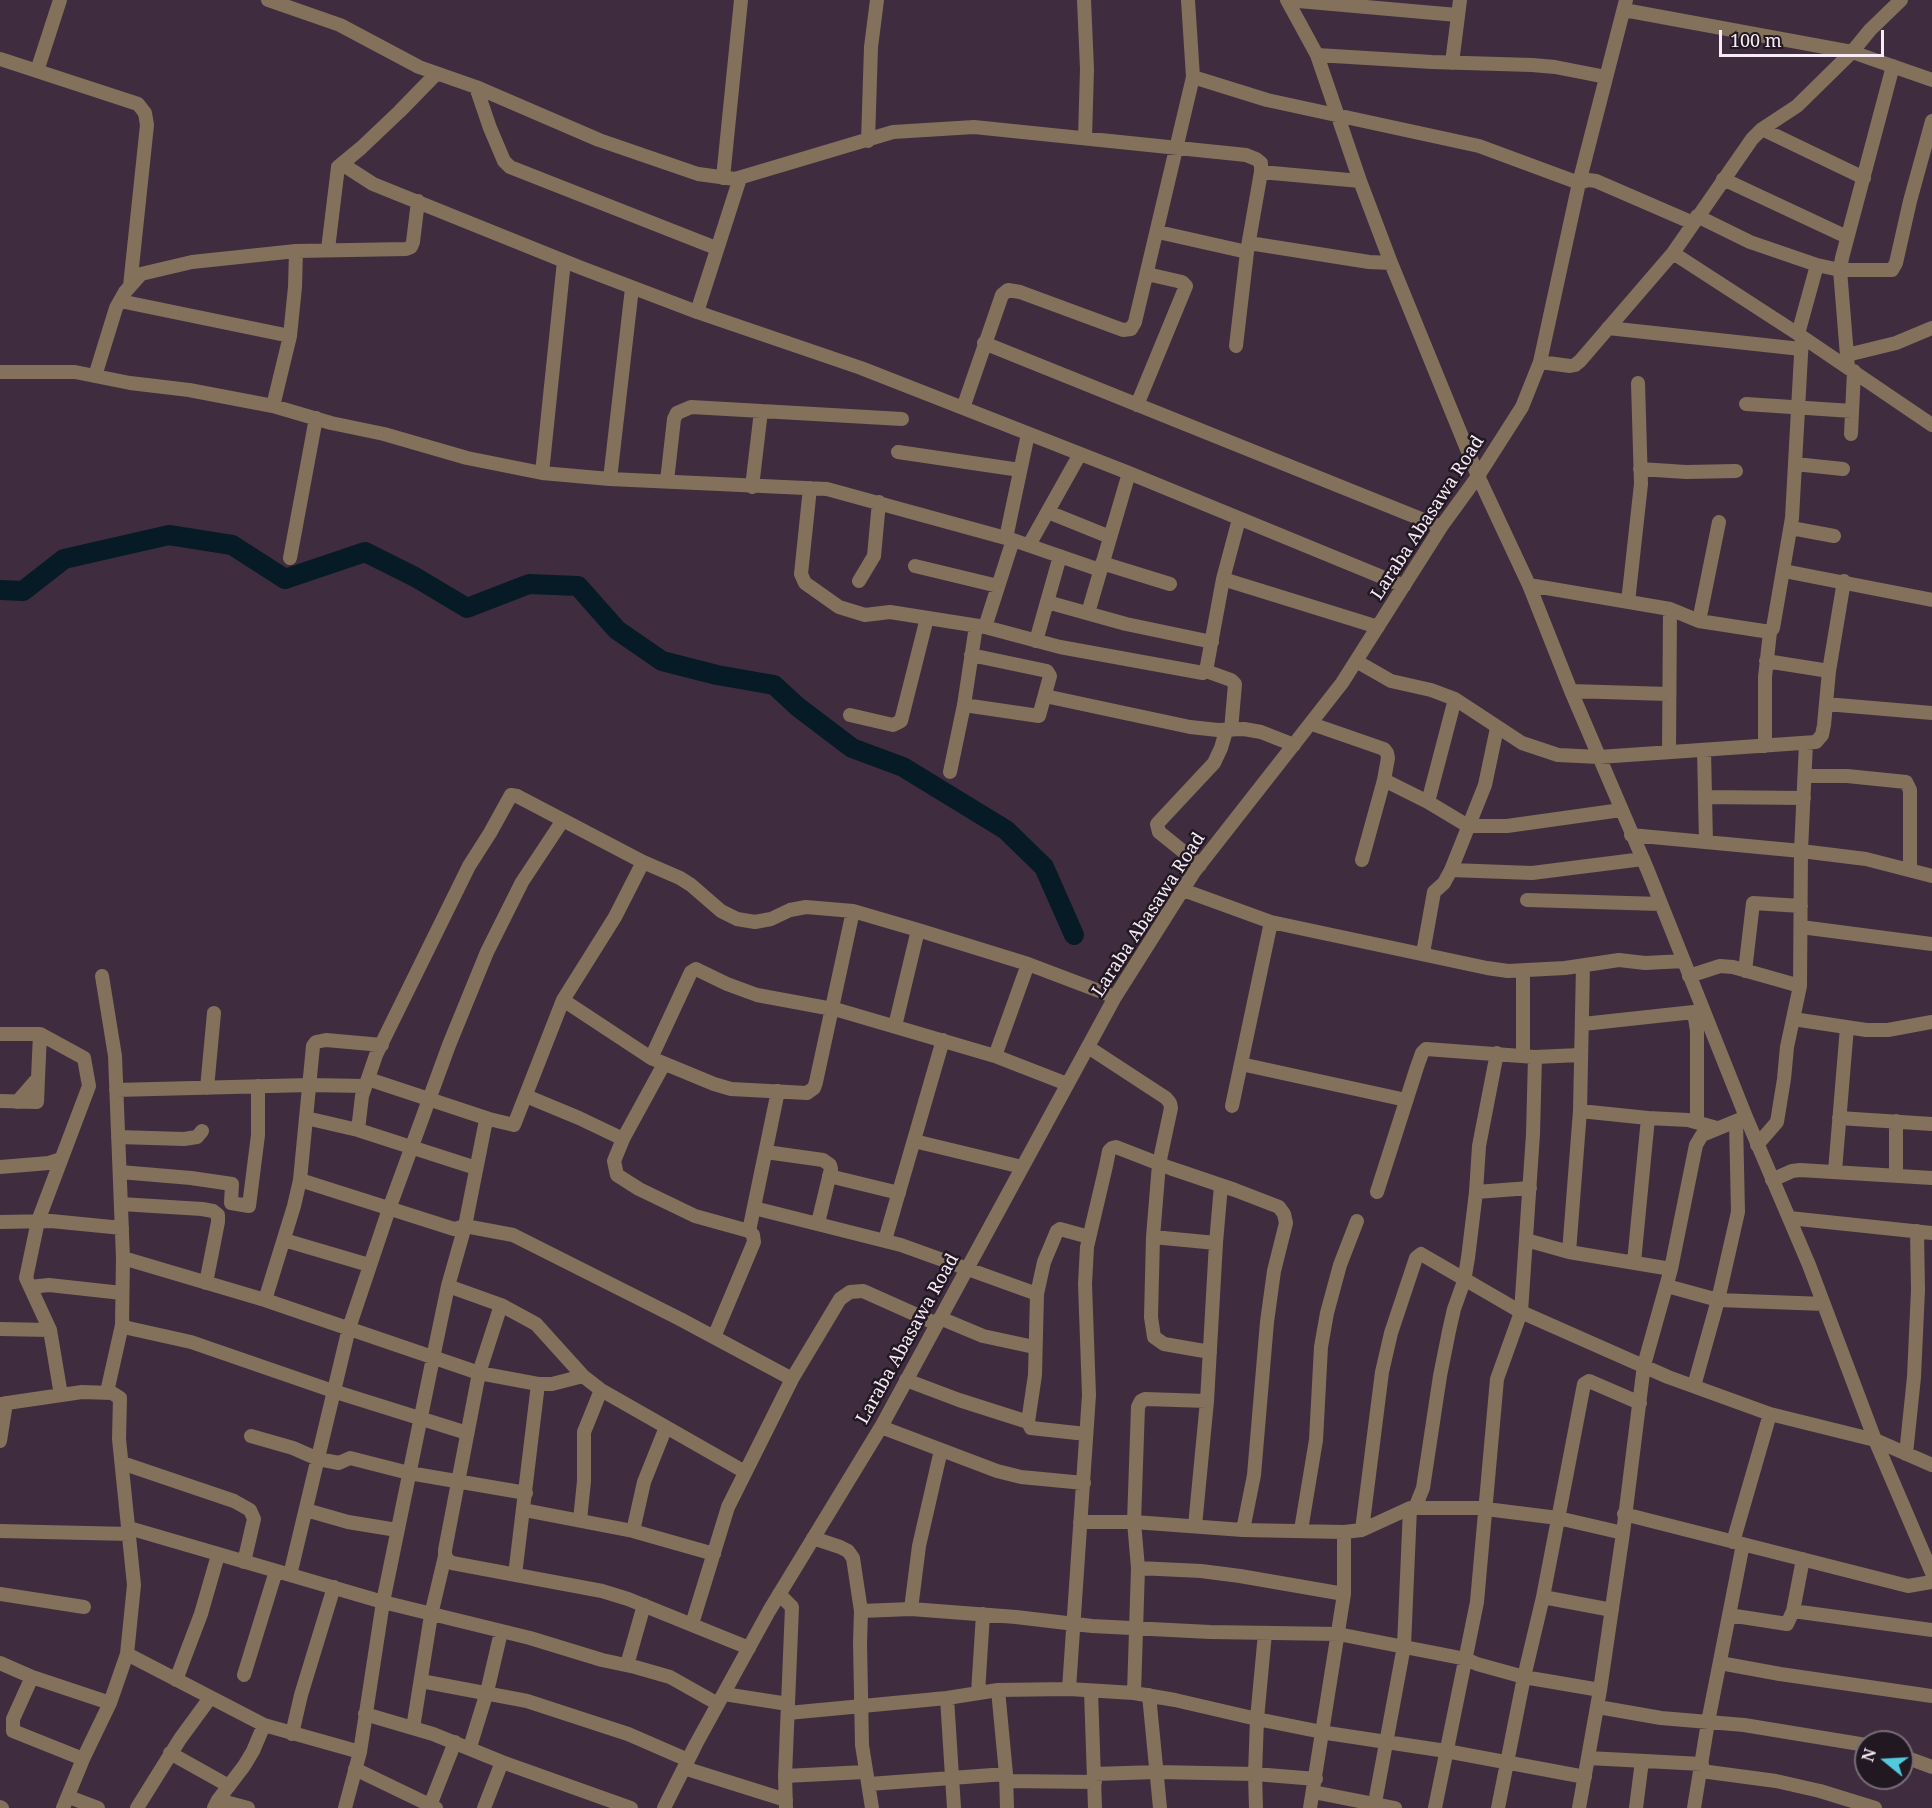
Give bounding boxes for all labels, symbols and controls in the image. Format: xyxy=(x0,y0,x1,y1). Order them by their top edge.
scale bar xyxy=(1722,18,1887,56)
text: 100 m xyxy=(1730,28,1782,52)
street label: Laraba Abasawa Road xyxy=(1367,432,1489,604)
street label: Laraba Abasawa Road xyxy=(1088,829,1210,1001)
street label: Laraba Abasawa Road xyxy=(852,1250,964,1428)
north arrow xyxy=(1854,1730,1914,1790)
text: N xyxy=(1856,1746,1881,1764)

